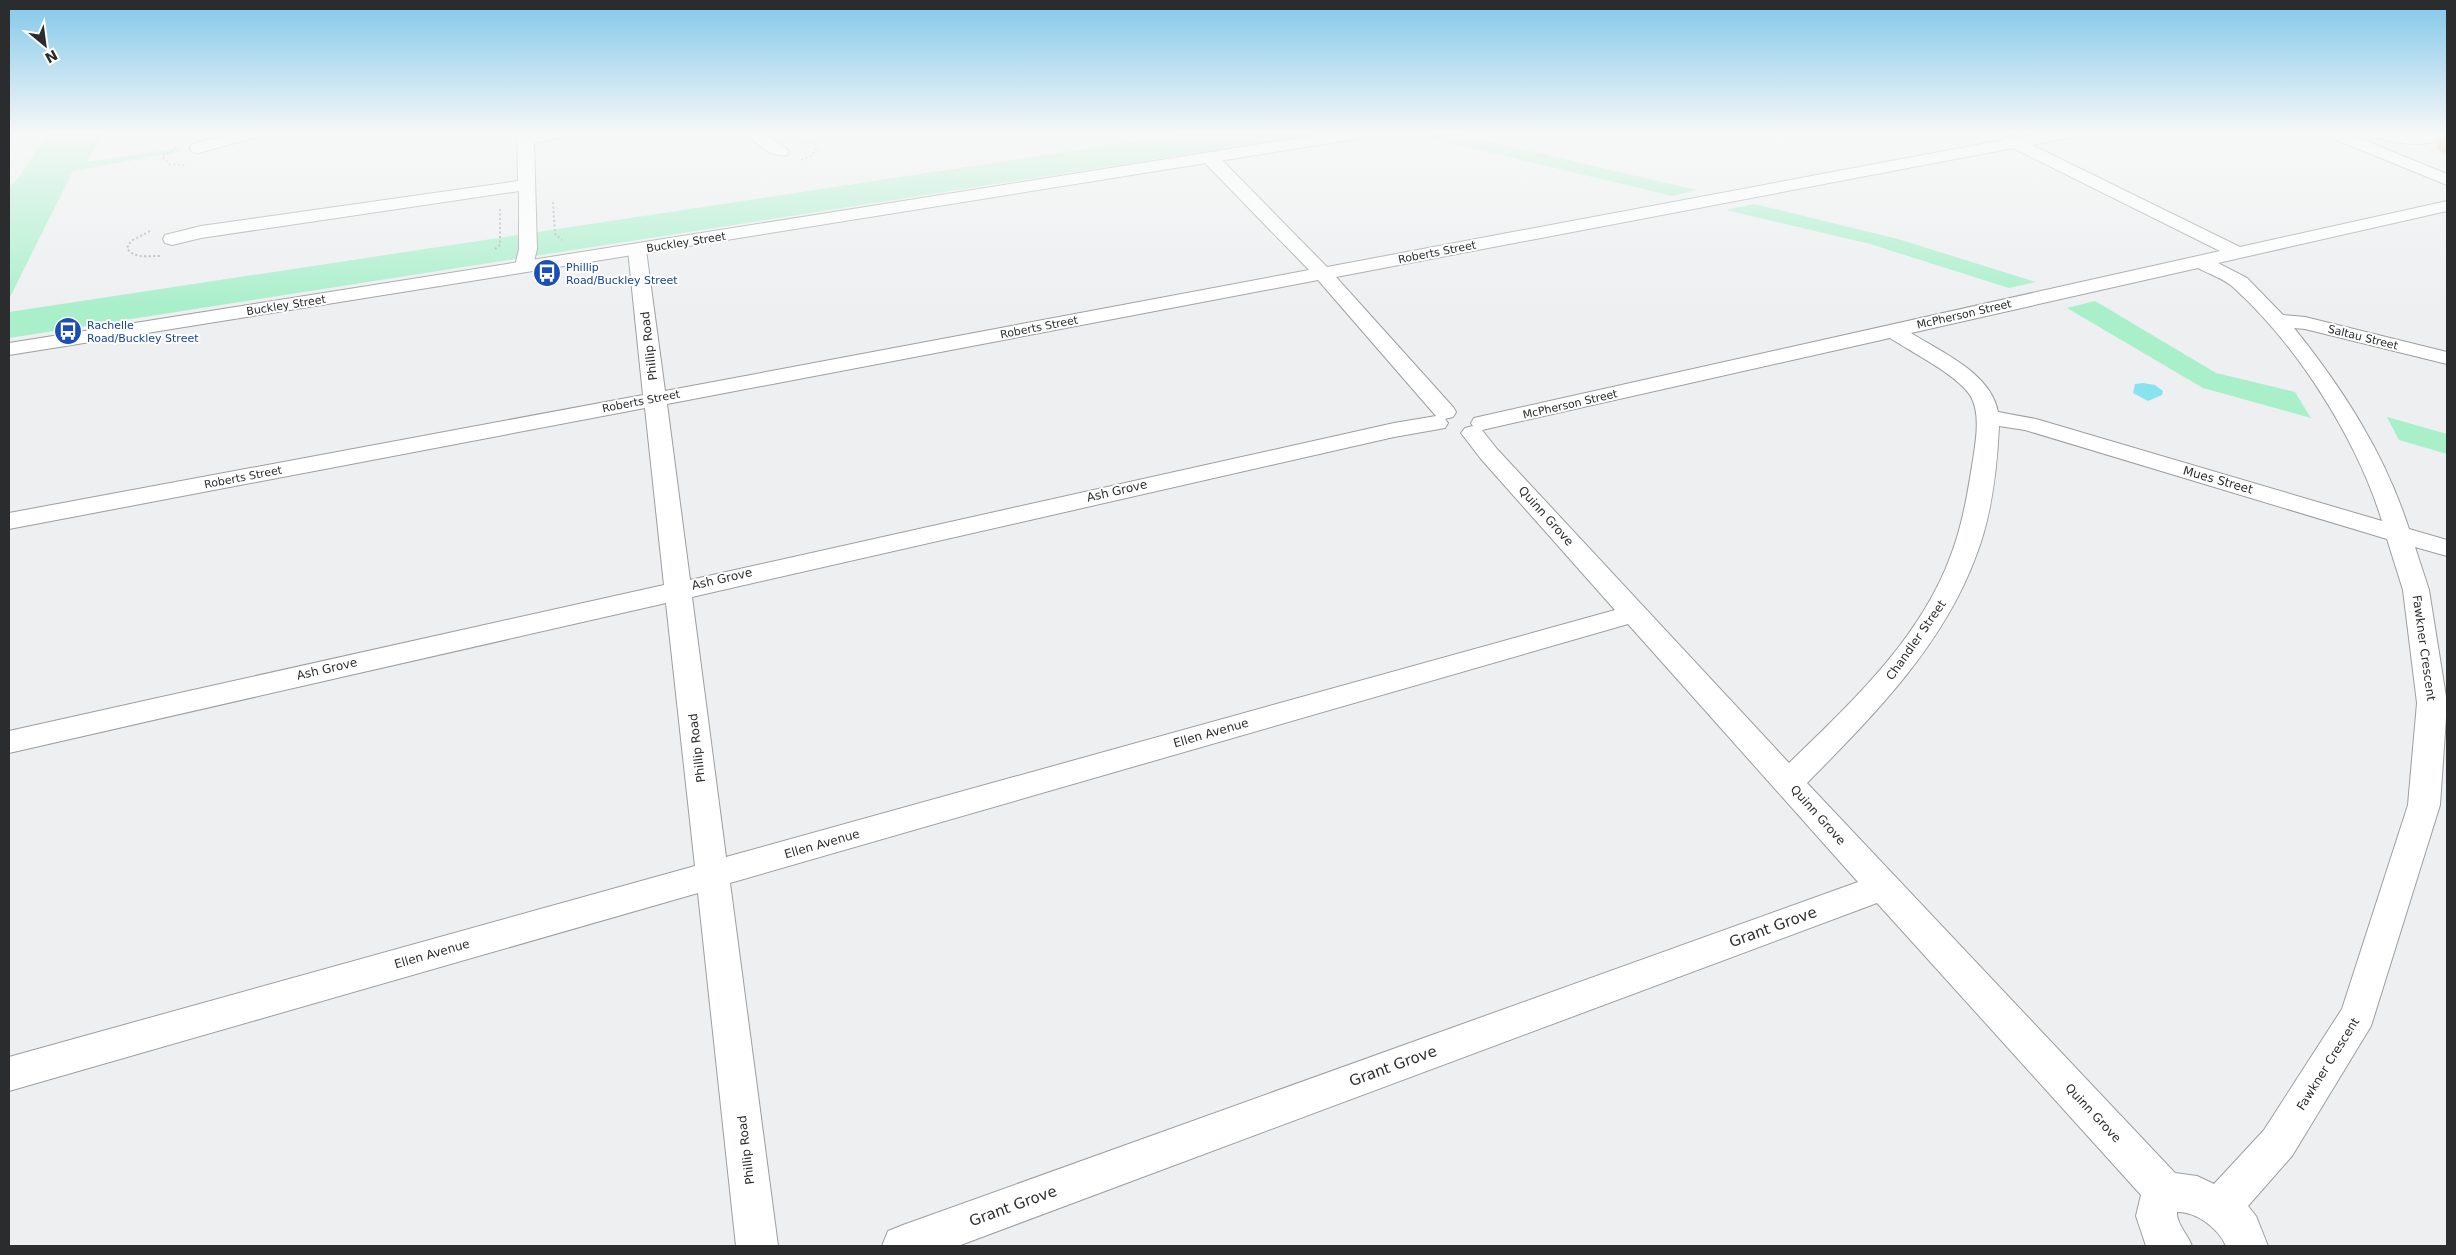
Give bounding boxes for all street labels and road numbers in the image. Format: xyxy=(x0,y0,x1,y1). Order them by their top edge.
street label: Buckley Street xyxy=(645,230,727,255)
street label: Roberts Street xyxy=(1397,238,1478,266)
street label: Buckley Street xyxy=(245,293,327,318)
street label: McPherson Street xyxy=(1915,297,2013,332)
street label: Phillip Road xyxy=(638,311,660,381)
street label: Roberts Street xyxy=(999,313,1080,341)
street label: Saltau Street xyxy=(2327,323,2400,353)
street label: Roberts Street xyxy=(601,387,682,415)
street label: McPherson Street xyxy=(1521,387,1619,422)
street label: Roberts Street xyxy=(203,463,284,491)
street label: Mues Street xyxy=(2182,463,2255,497)
street label: Ash Grove xyxy=(1085,477,1149,505)
street label: Quinn Grove xyxy=(1516,483,1576,549)
street label: Ash Grove xyxy=(690,565,754,593)
street label: Fawkner Crescent xyxy=(2410,594,2438,702)
street label: Chandler Street xyxy=(1883,597,1949,683)
street label: Ash Grove xyxy=(295,655,359,683)
street label: Phillip Road xyxy=(686,713,708,783)
street label: Ellen Avenue xyxy=(1172,716,1250,750)
street label: Quinn Grove xyxy=(1788,782,1848,848)
street label: Ellen Avenue xyxy=(783,827,861,861)
street label: Grant Grove xyxy=(1727,903,1819,951)
street label: Ellen Avenue xyxy=(393,937,471,971)
street label: Fawkner Crescent xyxy=(2294,1015,2362,1113)
street label: Grant Grove xyxy=(1347,1042,1439,1090)
street label: Quinn Grove xyxy=(2062,1081,2124,1145)
street label: Phillip Road xyxy=(735,1115,757,1185)
street label: Grant Grove xyxy=(967,1182,1059,1230)

